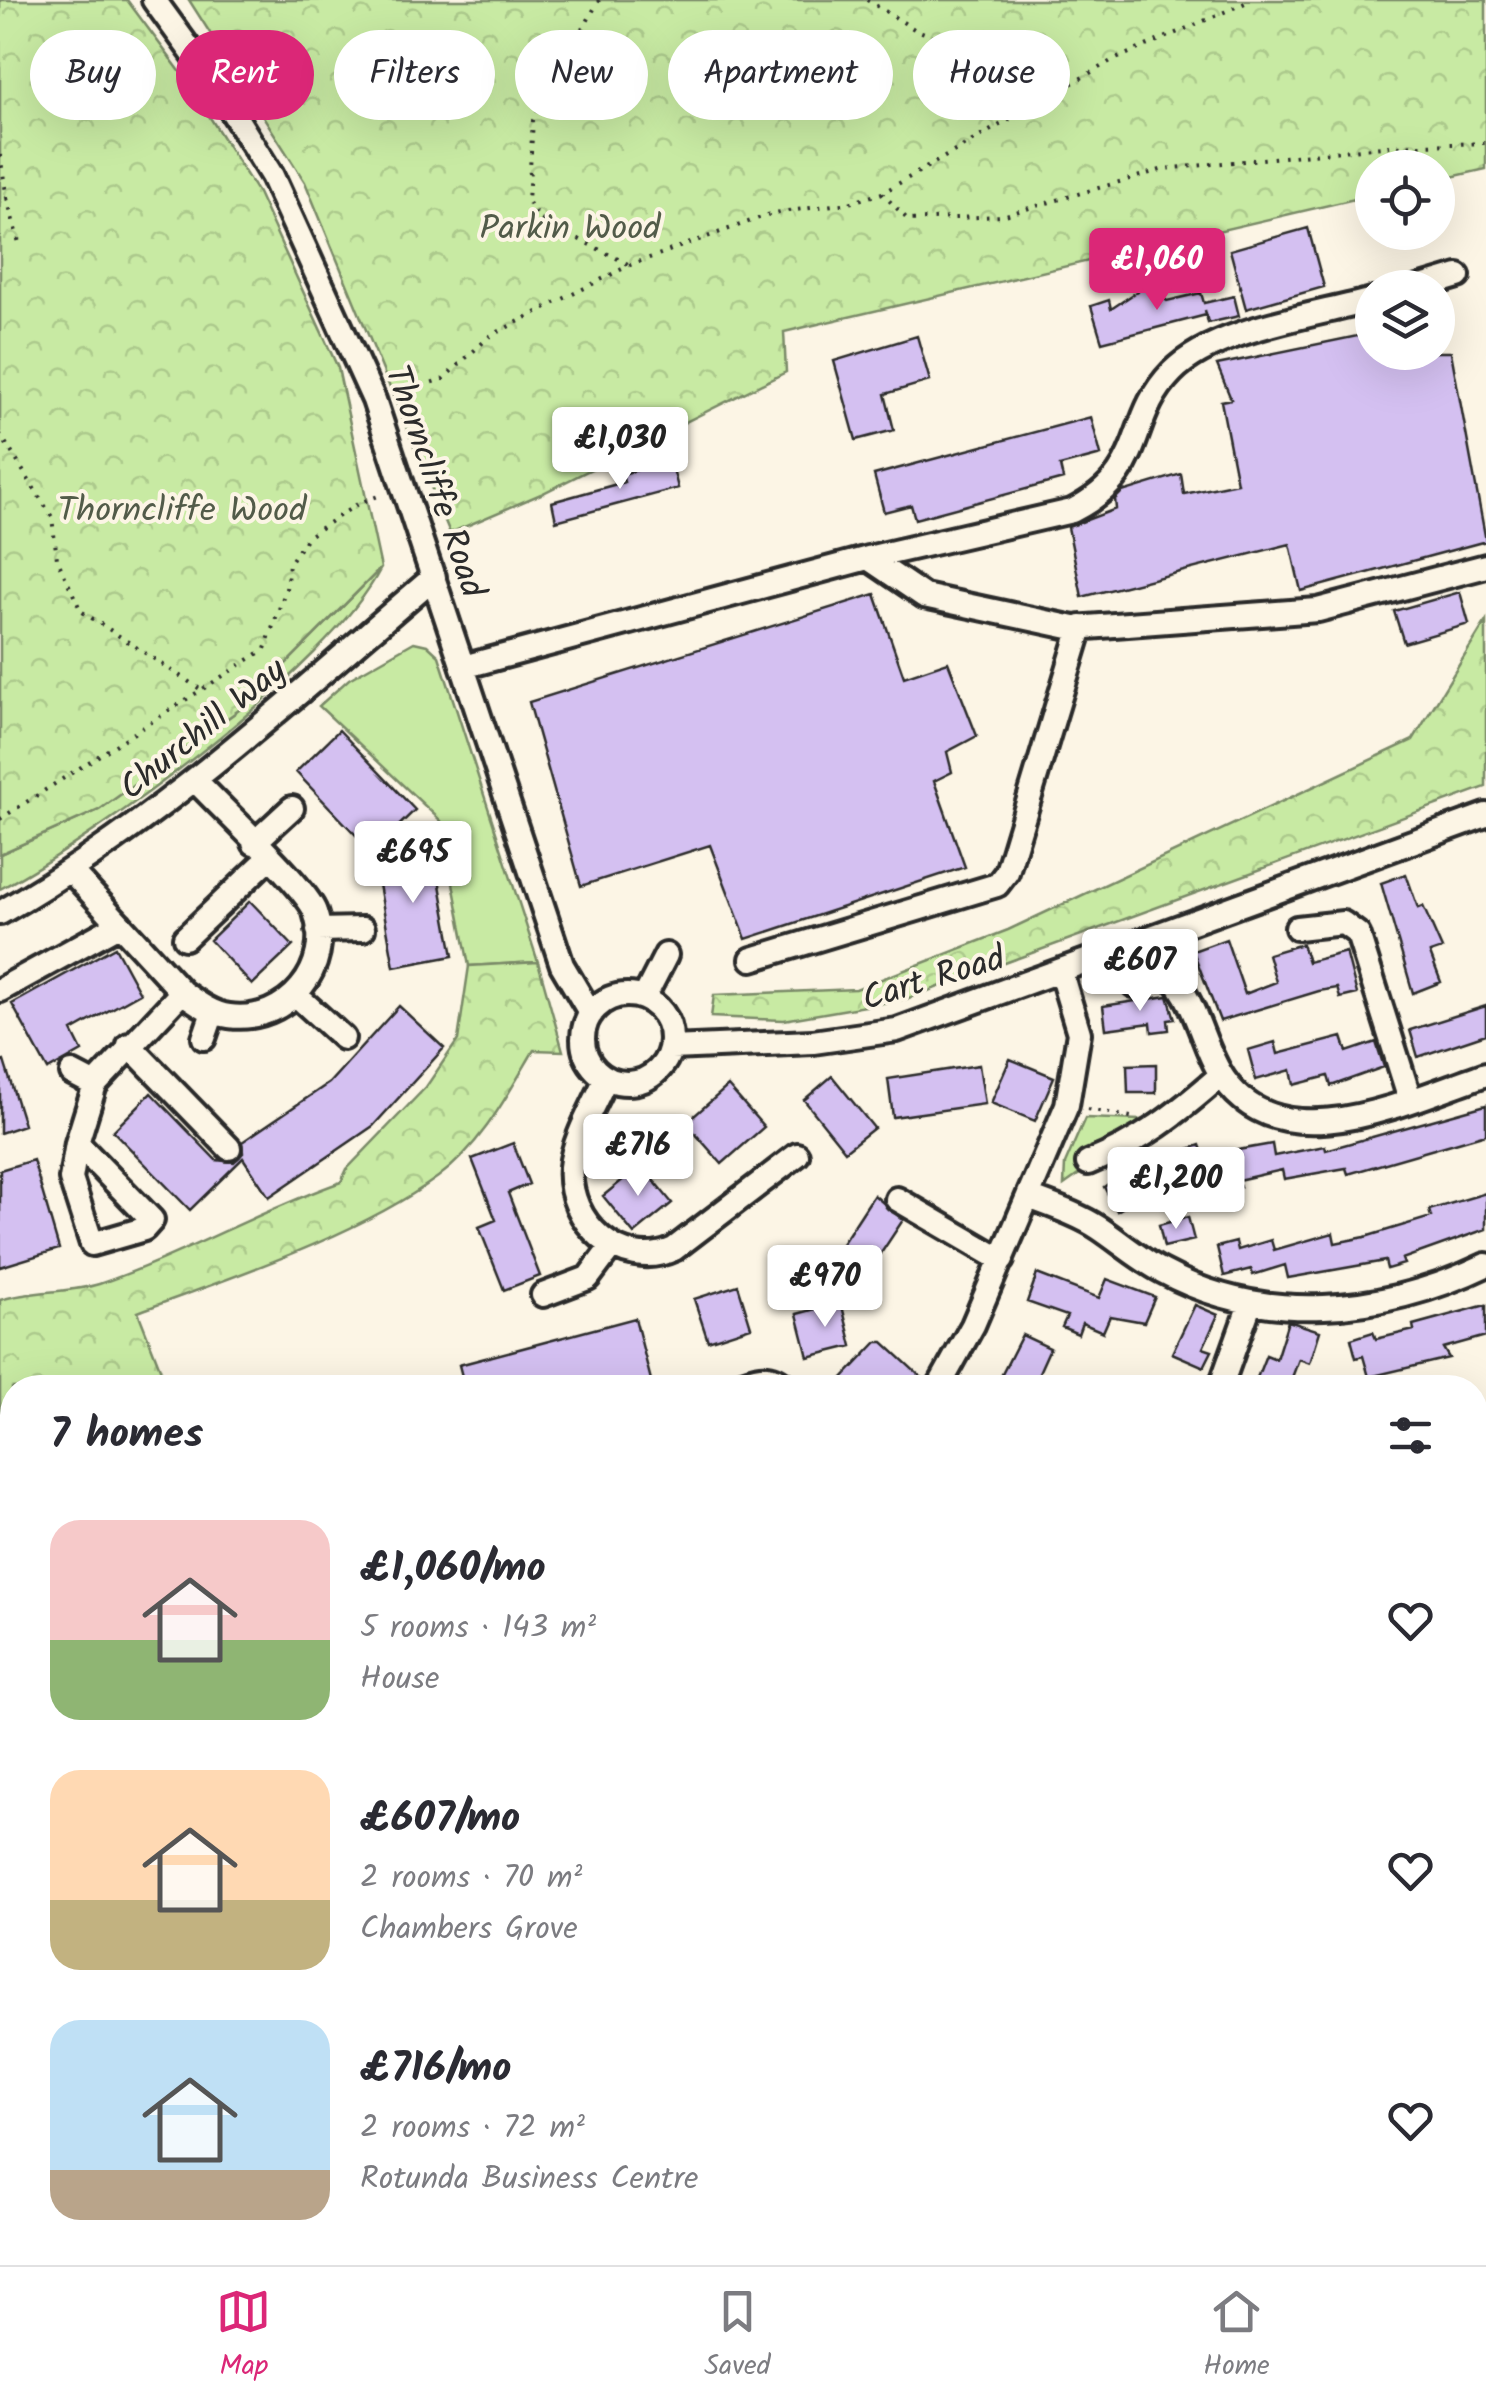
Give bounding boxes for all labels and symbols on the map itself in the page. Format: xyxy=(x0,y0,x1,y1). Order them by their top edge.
park label: Parkin Wood xyxy=(480,202,662,258)
pin: £1,060 xyxy=(1076,228,1238,313)
street label: Thorncliffe Road xyxy=(367,358,500,607)
pin: £1,030 xyxy=(539,407,701,492)
park label: Thorncliffe Wood xyxy=(58,484,308,540)
street label: Churchill Way xyxy=(108,645,301,816)
pin: £695 xyxy=(354,821,472,906)
pin: £607 xyxy=(1081,929,1199,1014)
street label: Cart Road xyxy=(856,931,1014,1028)
pin: £716 xyxy=(579,1114,697,1199)
pin: £1,200 xyxy=(1095,1147,1257,1232)
pin: £970 xyxy=(766,1245,884,1330)

